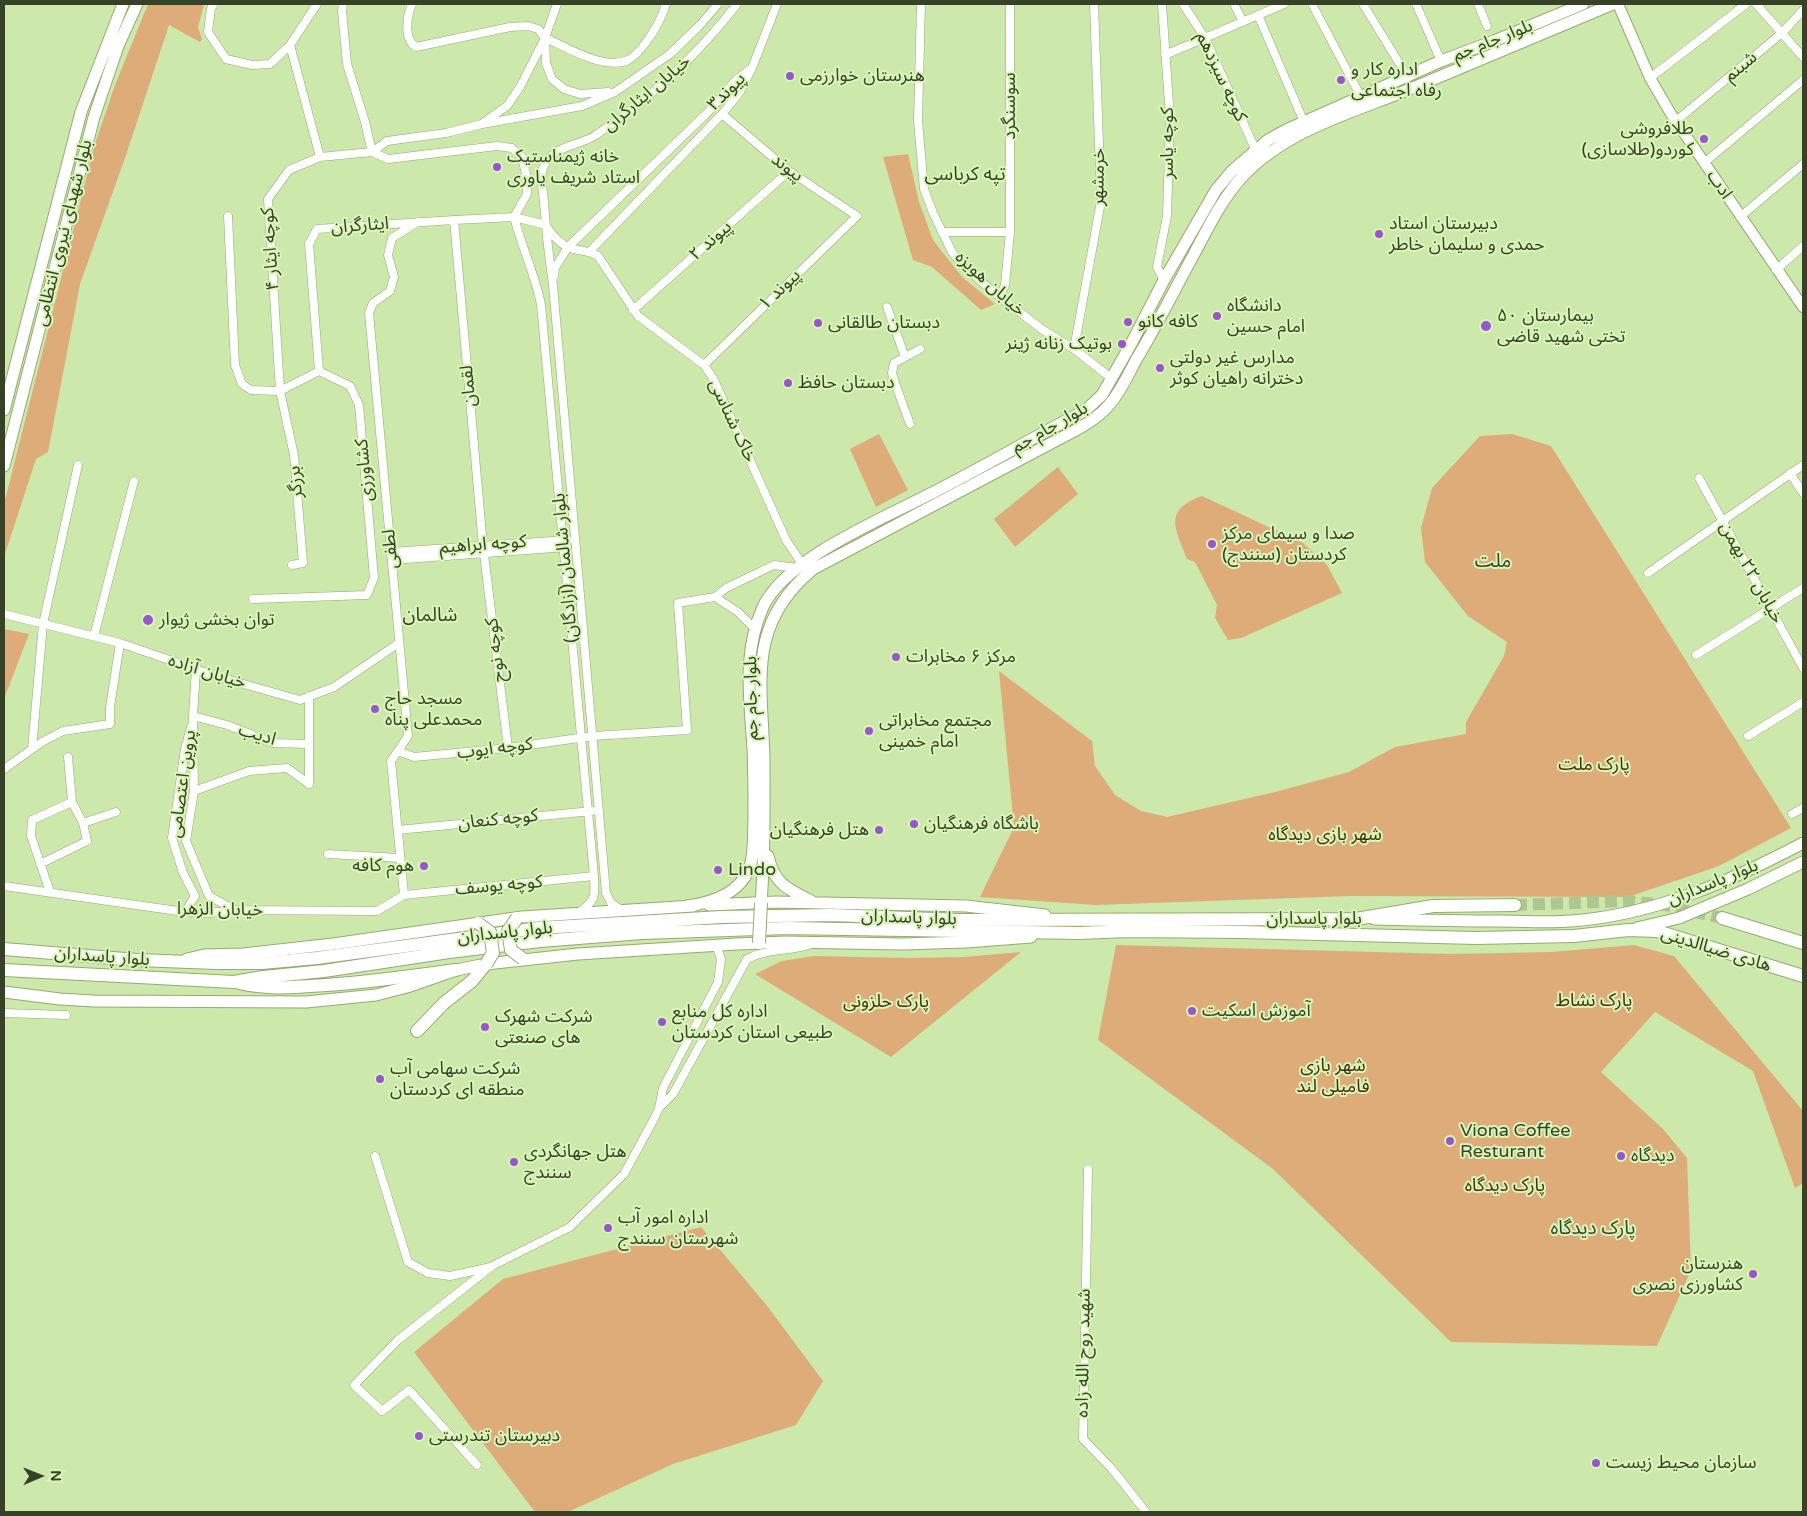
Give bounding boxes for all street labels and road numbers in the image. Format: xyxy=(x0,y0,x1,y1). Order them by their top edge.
street label: بلوار جام جم xyxy=(1450,15,1536,67)
street label: کوچه سیزدهم xyxy=(1191,29,1251,125)
street label: شبنم xyxy=(1720,47,1762,87)
street label: خیابان ایثارگران xyxy=(599,51,695,137)
street label: پیوند۳ xyxy=(703,68,751,116)
street label: سوسنگرد xyxy=(999,72,1021,140)
street label: کوچه یاسر xyxy=(1157,107,1179,179)
street label: بلوار شهدای نیروی انتظامی xyxy=(30,138,98,328)
street label: خرمشهر xyxy=(1088,148,1110,206)
street label: پیوند xyxy=(767,149,807,187)
street label: ادب xyxy=(1701,166,1737,204)
street label: کوچه ایثار ۴ xyxy=(257,207,285,291)
street label: ایثارگران xyxy=(330,213,390,239)
street label: پیوند ۲ xyxy=(685,216,737,266)
street label: خیابان هویزه xyxy=(950,247,1030,321)
street label: پیوند ۱ xyxy=(755,265,805,315)
street label: لقمان xyxy=(456,364,482,408)
street label: خاک شناسی xyxy=(703,376,761,466)
street label: بلوار جام جم xyxy=(1008,398,1092,458)
street label: کشاورزی xyxy=(352,438,378,502)
street label: برزگر xyxy=(284,465,308,499)
street label: بلوار شالمان (آزادگان) xyxy=(549,492,583,644)
street label: خیابان ۲۲ بهمن xyxy=(1714,519,1788,627)
street label: لطفی xyxy=(379,528,403,570)
street label: کوچه ابراهیم xyxy=(439,531,527,559)
street label: کوچه نوح xyxy=(481,617,511,683)
street label: خیابان آزاده xyxy=(165,650,249,694)
street label: بلوار جام جم xyxy=(740,656,764,740)
street label: ادیب xyxy=(236,719,278,751)
street label: پروین اعتصامی xyxy=(165,729,201,839)
street label: کوچه ایوب xyxy=(456,734,534,764)
street label: کوچه کنعان xyxy=(457,805,539,835)
street label: بلوار پاسداران xyxy=(1665,855,1761,911)
street label: کوچه یوسف xyxy=(454,871,544,901)
street label: خیابان الزهرا xyxy=(177,898,263,922)
street label: بلوار پاسداران xyxy=(861,906,957,930)
street label: بلوار پاسداران xyxy=(1266,908,1362,930)
street label: بلوار پاسداران xyxy=(456,917,554,949)
street label: هادی ضیاالدینی xyxy=(1658,923,1774,977)
street label: بلوار پاسداران xyxy=(54,943,150,971)
street label: شهید روح الله زاده xyxy=(1072,1288,1096,1418)

